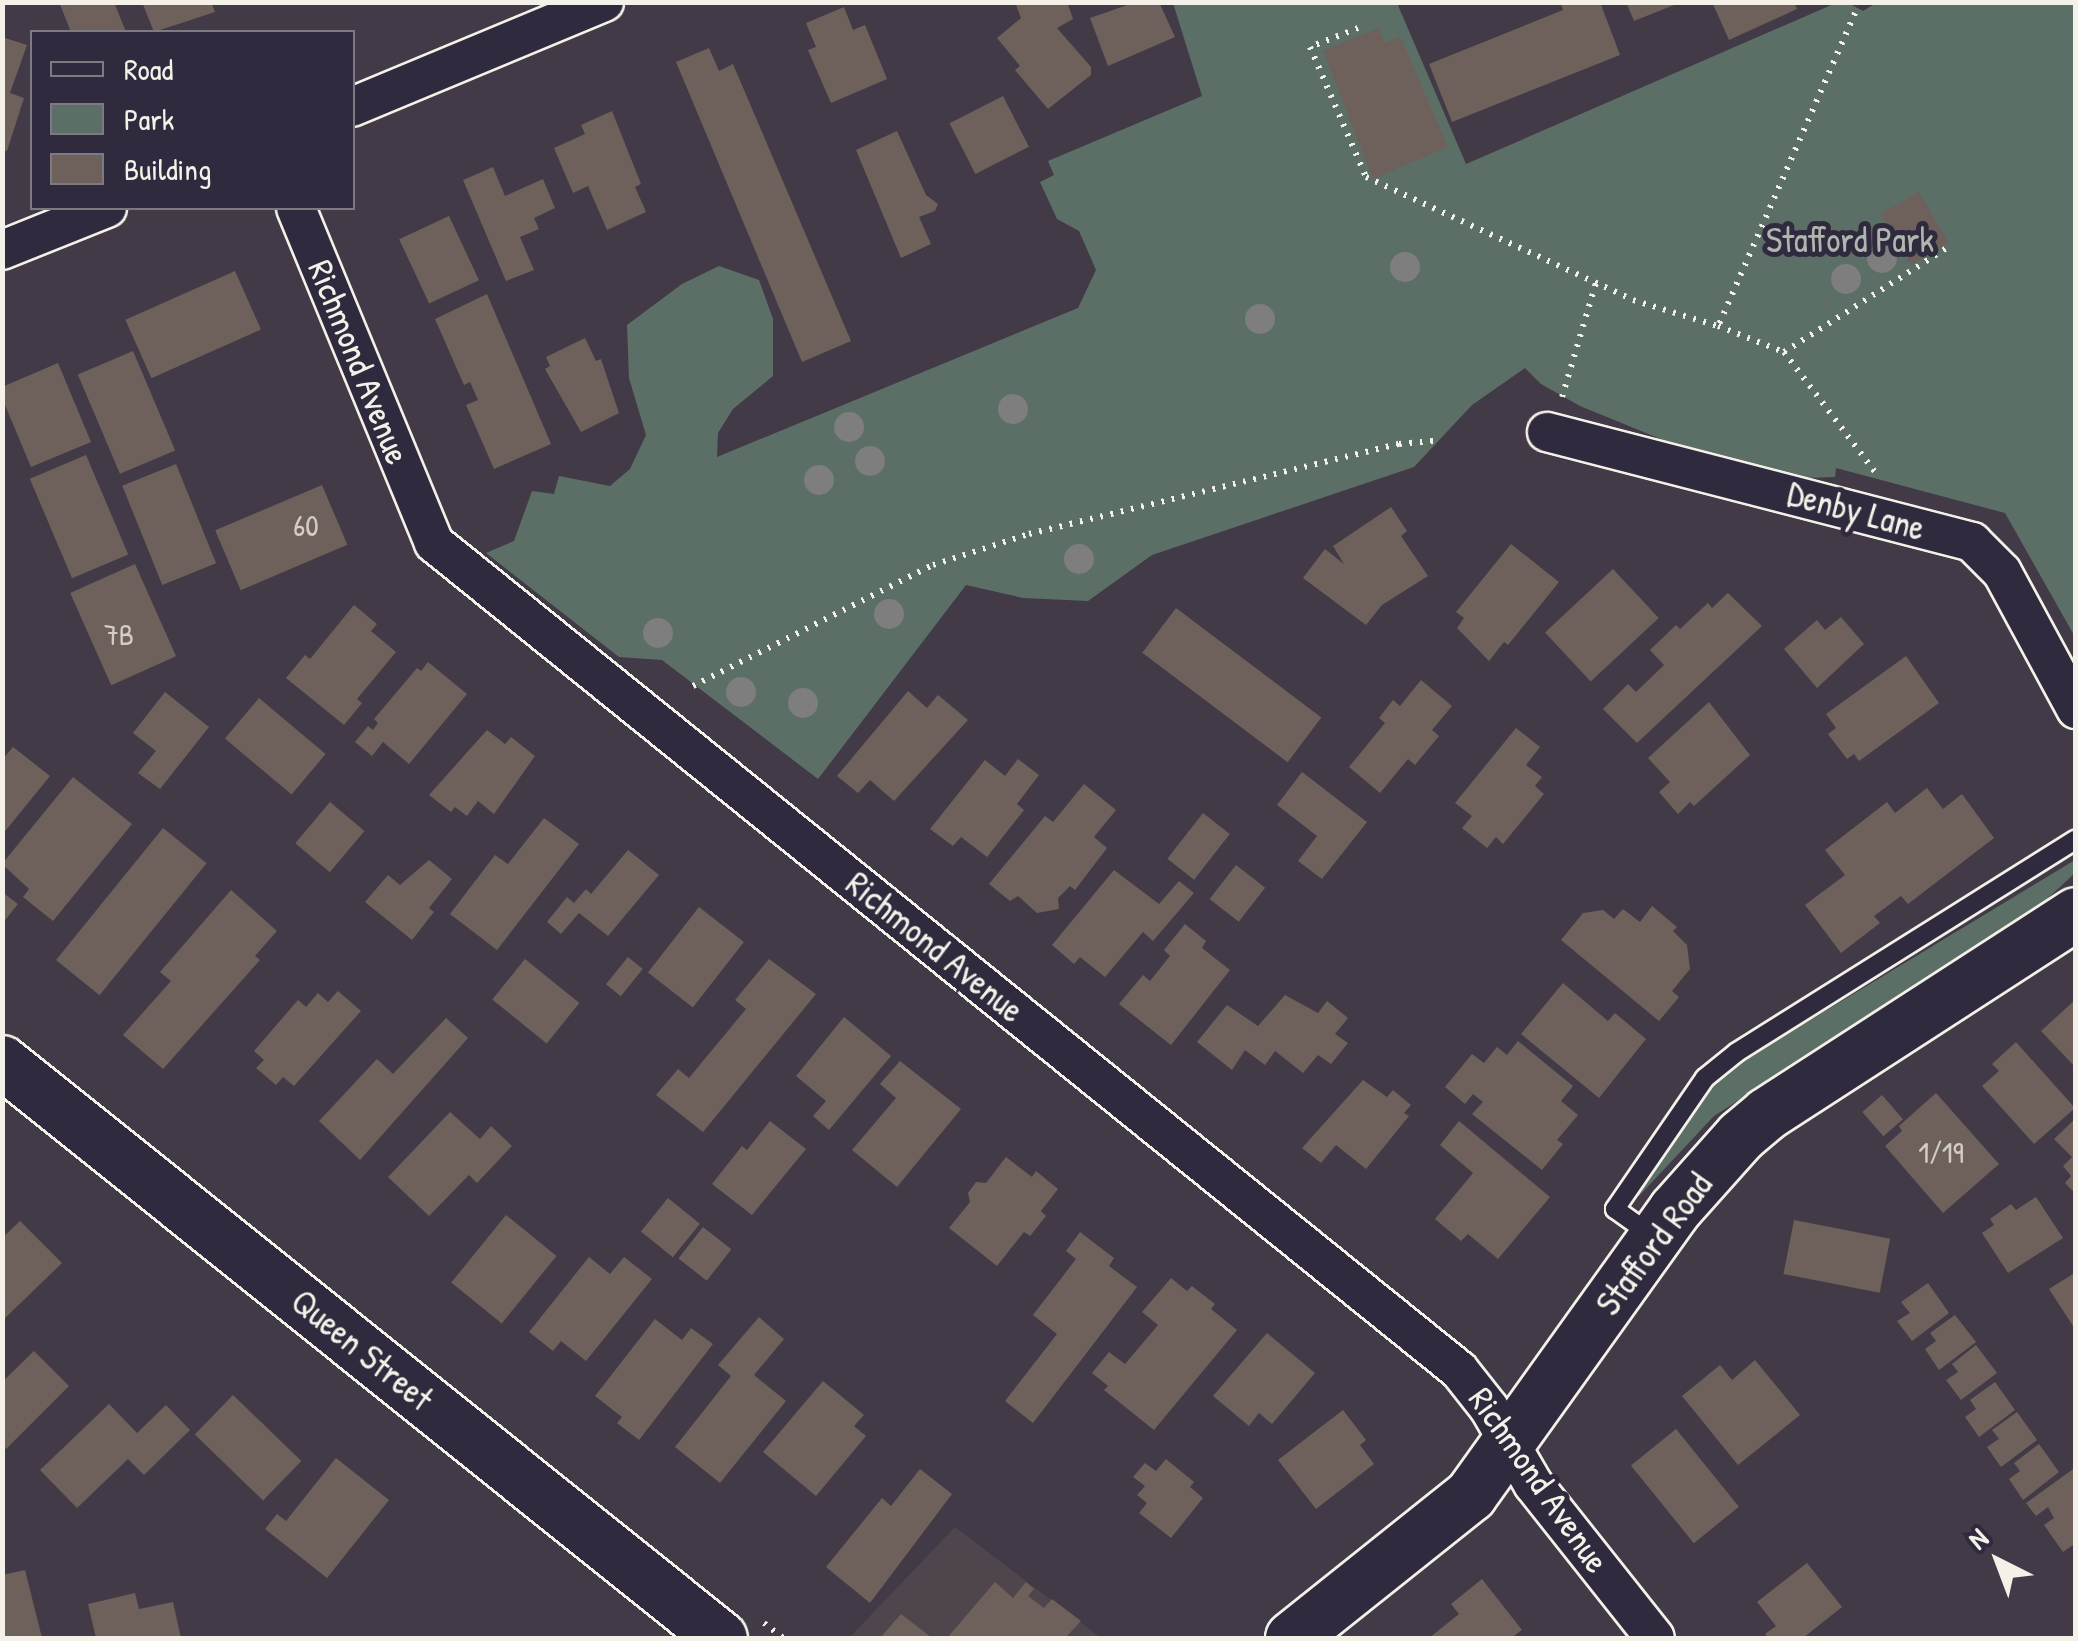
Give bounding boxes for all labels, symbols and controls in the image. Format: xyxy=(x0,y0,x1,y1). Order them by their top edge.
legend xyxy=(30,30,355,210)
text: Road xyxy=(124,49,173,89)
text: Park xyxy=(124,99,174,139)
text: Building xyxy=(124,149,211,189)
park label: Stafford Park xyxy=(1766,219,1934,261)
street label: Richmond Avenue xyxy=(299,254,419,470)
street label: Denby Lane xyxy=(1783,473,1929,549)
house number: 60 xyxy=(293,507,319,543)
house number: 7B xyxy=(104,616,134,652)
street label: Richmond Avenue xyxy=(838,863,1032,1031)
house number: 1/19 xyxy=(1918,1134,1964,1170)
street label: Stafford Road xyxy=(1587,1165,1721,1323)
street label: Queen Street xyxy=(283,1280,441,1420)
street label: Richmond Avenue xyxy=(1460,1379,1618,1581)
north arrow xyxy=(1948,1511,2048,1611)
text: N xyxy=(1960,1520,1996,1558)

